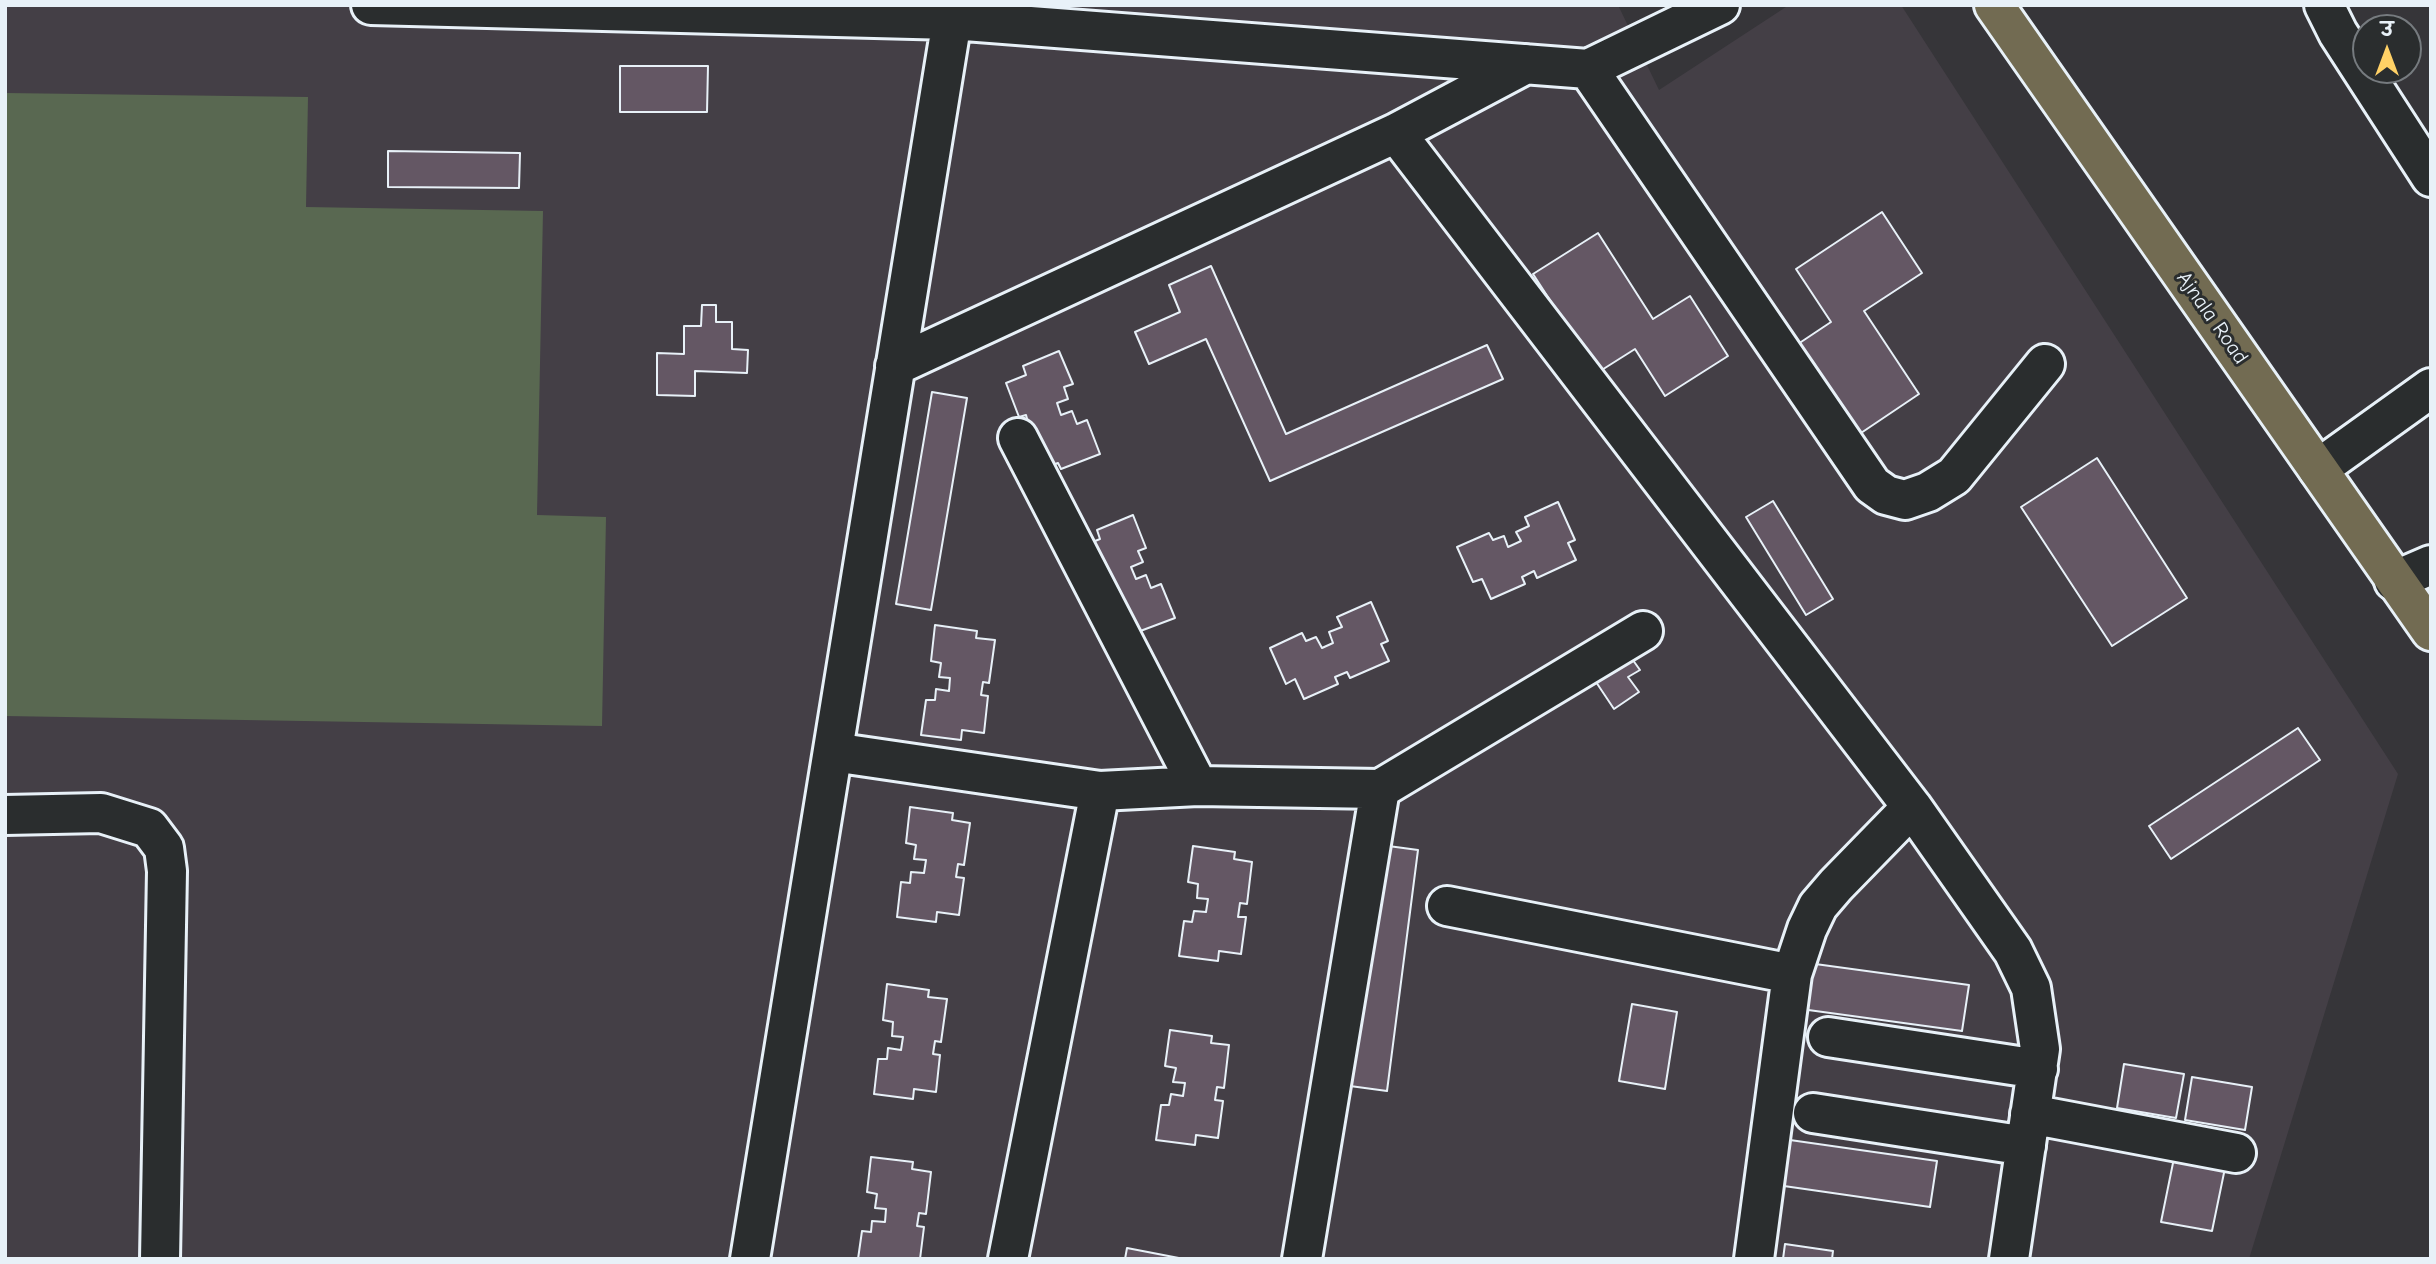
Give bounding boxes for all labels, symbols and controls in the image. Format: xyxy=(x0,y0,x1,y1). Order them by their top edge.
north arrow xyxy=(2352,14,2422,84)
text: उ xyxy=(2381,19,2393,41)
street label: Ajnala Road xyxy=(2171,267,2253,369)

